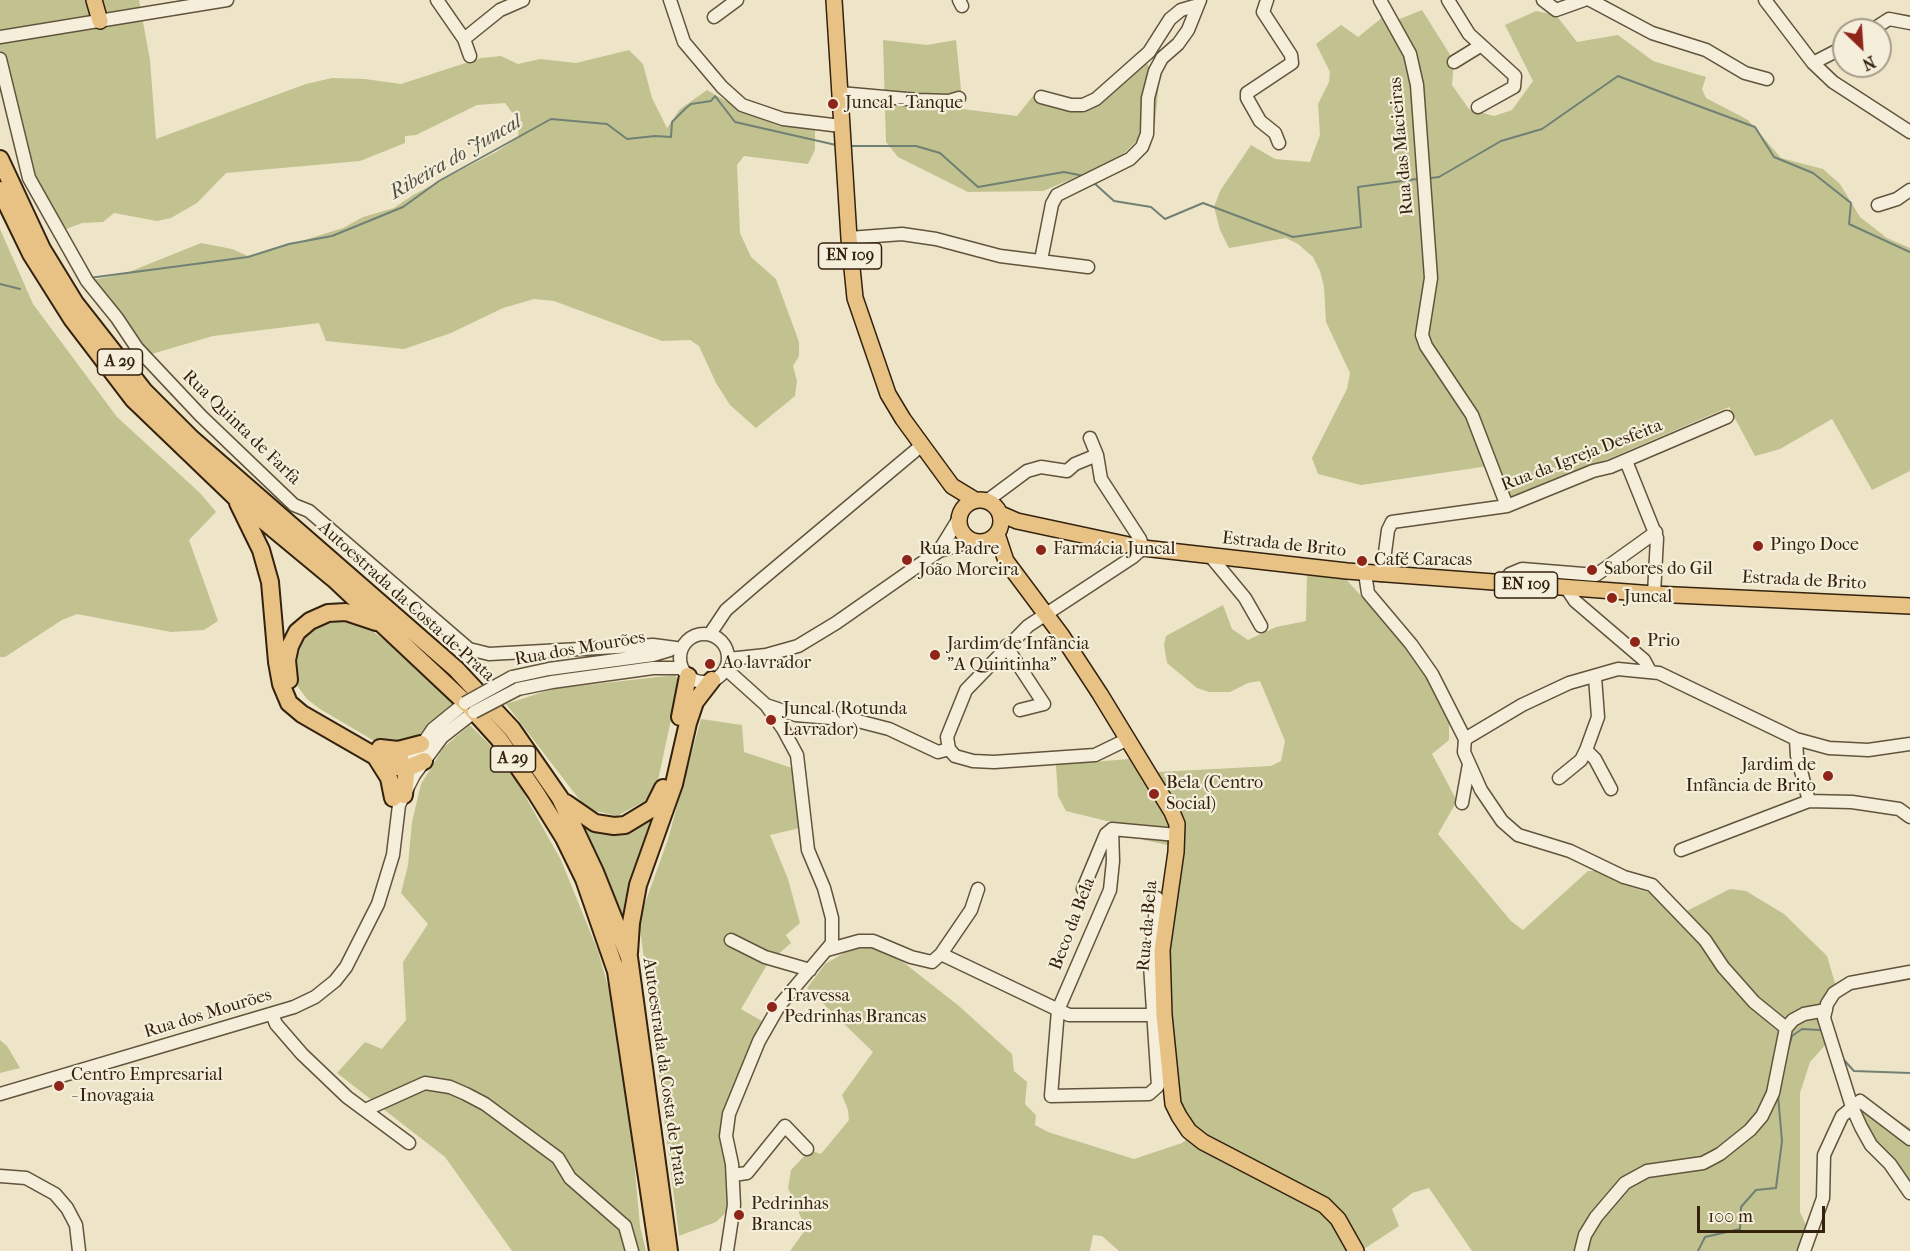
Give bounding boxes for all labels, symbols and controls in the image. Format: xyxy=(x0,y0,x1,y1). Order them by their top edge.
north arrow xyxy=(1832,18,1892,78)
text: N xyxy=(1859,52,1878,74)
street label: Rua das Macieiras xyxy=(1385,76,1419,216)
place label: Juncal - Tanque xyxy=(845,93,963,115)
marker: Juncal - Tanque xyxy=(826,97,840,111)
water label: Ribeira do Juncal xyxy=(386,111,526,205)
road number: EN 109 xyxy=(818,243,882,269)
road number: A 29 xyxy=(98,349,142,375)
street label: Rua Quinta de Farfa xyxy=(177,366,305,490)
street label: Rua da Igreja Desfeita xyxy=(1498,415,1666,497)
street label: Autoestrada da Costa de Prata xyxy=(313,517,499,687)
street label: Estrada de Brito xyxy=(1221,528,1347,562)
place label: Pingo Doce xyxy=(1770,535,1859,557)
place label: Rua Padre João Moreira xyxy=(919,539,1019,582)
place label: Farmácia Juncal xyxy=(1053,539,1176,561)
marker: Pingo Doce xyxy=(1751,539,1765,553)
marker: Farmácia Juncal xyxy=(1034,543,1048,557)
place label: Café Caracas xyxy=(1374,550,1472,572)
marker: Rua Padre João Moreira xyxy=(900,553,914,567)
marker: Café Caracas xyxy=(1355,554,1369,568)
place label: Sabores do Gil xyxy=(1604,559,1713,581)
marker: Sabores do Gil xyxy=(1585,563,1599,577)
street label: Estrada de Brito xyxy=(1741,567,1867,595)
road number: EN 109 xyxy=(1494,572,1558,598)
place label: Juncal xyxy=(1624,587,1672,609)
marker: Juncal xyxy=(1605,591,1619,605)
street label: Rua dos Mourões xyxy=(513,627,647,671)
place label: Prio xyxy=(1647,631,1680,653)
place label: Jardim de Infância "A Quintinha" xyxy=(947,634,1089,676)
marker: Prio xyxy=(1628,635,1642,649)
marker: Jardim de Infância "A Quintinha" xyxy=(928,648,942,662)
place label: Ao lavrador xyxy=(722,653,811,675)
marker: Ao lavrador xyxy=(703,657,717,671)
place label: Juncal (Rotunda Lavrador) xyxy=(783,699,907,742)
marker: Juncal (Rotunda Lavrador) xyxy=(764,713,778,727)
road number: A 29 xyxy=(490,746,536,772)
place label: Jardim de Infância de Brito xyxy=(1686,755,1816,798)
marker: Jardim de Infância de Brito xyxy=(1821,769,1835,783)
place label: Bela (Centro Social) xyxy=(1166,773,1263,816)
marker: Bela (Centro Social) xyxy=(1147,787,1161,801)
street label: Beco da Bela xyxy=(1045,875,1101,973)
street label: Rua da Bela xyxy=(1133,880,1163,972)
street label: Autoestrada da Costa de Prata xyxy=(637,957,691,1187)
street label: Rua dos Mourões xyxy=(142,984,274,1044)
place label: Travessa Pedrinhas Brancas xyxy=(784,986,926,1028)
marker: Travessa Pedrinhas Brancas xyxy=(765,1000,779,1014)
place label: Centro Empresarial - Inovagaia xyxy=(71,1065,223,1108)
marker: Centro Empresarial - Inovagaia xyxy=(52,1079,66,1093)
place label: Pedrinhas Brancas xyxy=(751,1194,829,1236)
scale bar xyxy=(1700,1194,1828,1232)
text: 100 m xyxy=(1708,1206,1753,1227)
marker: Pedrinhas Brancas xyxy=(732,1208,746,1222)

